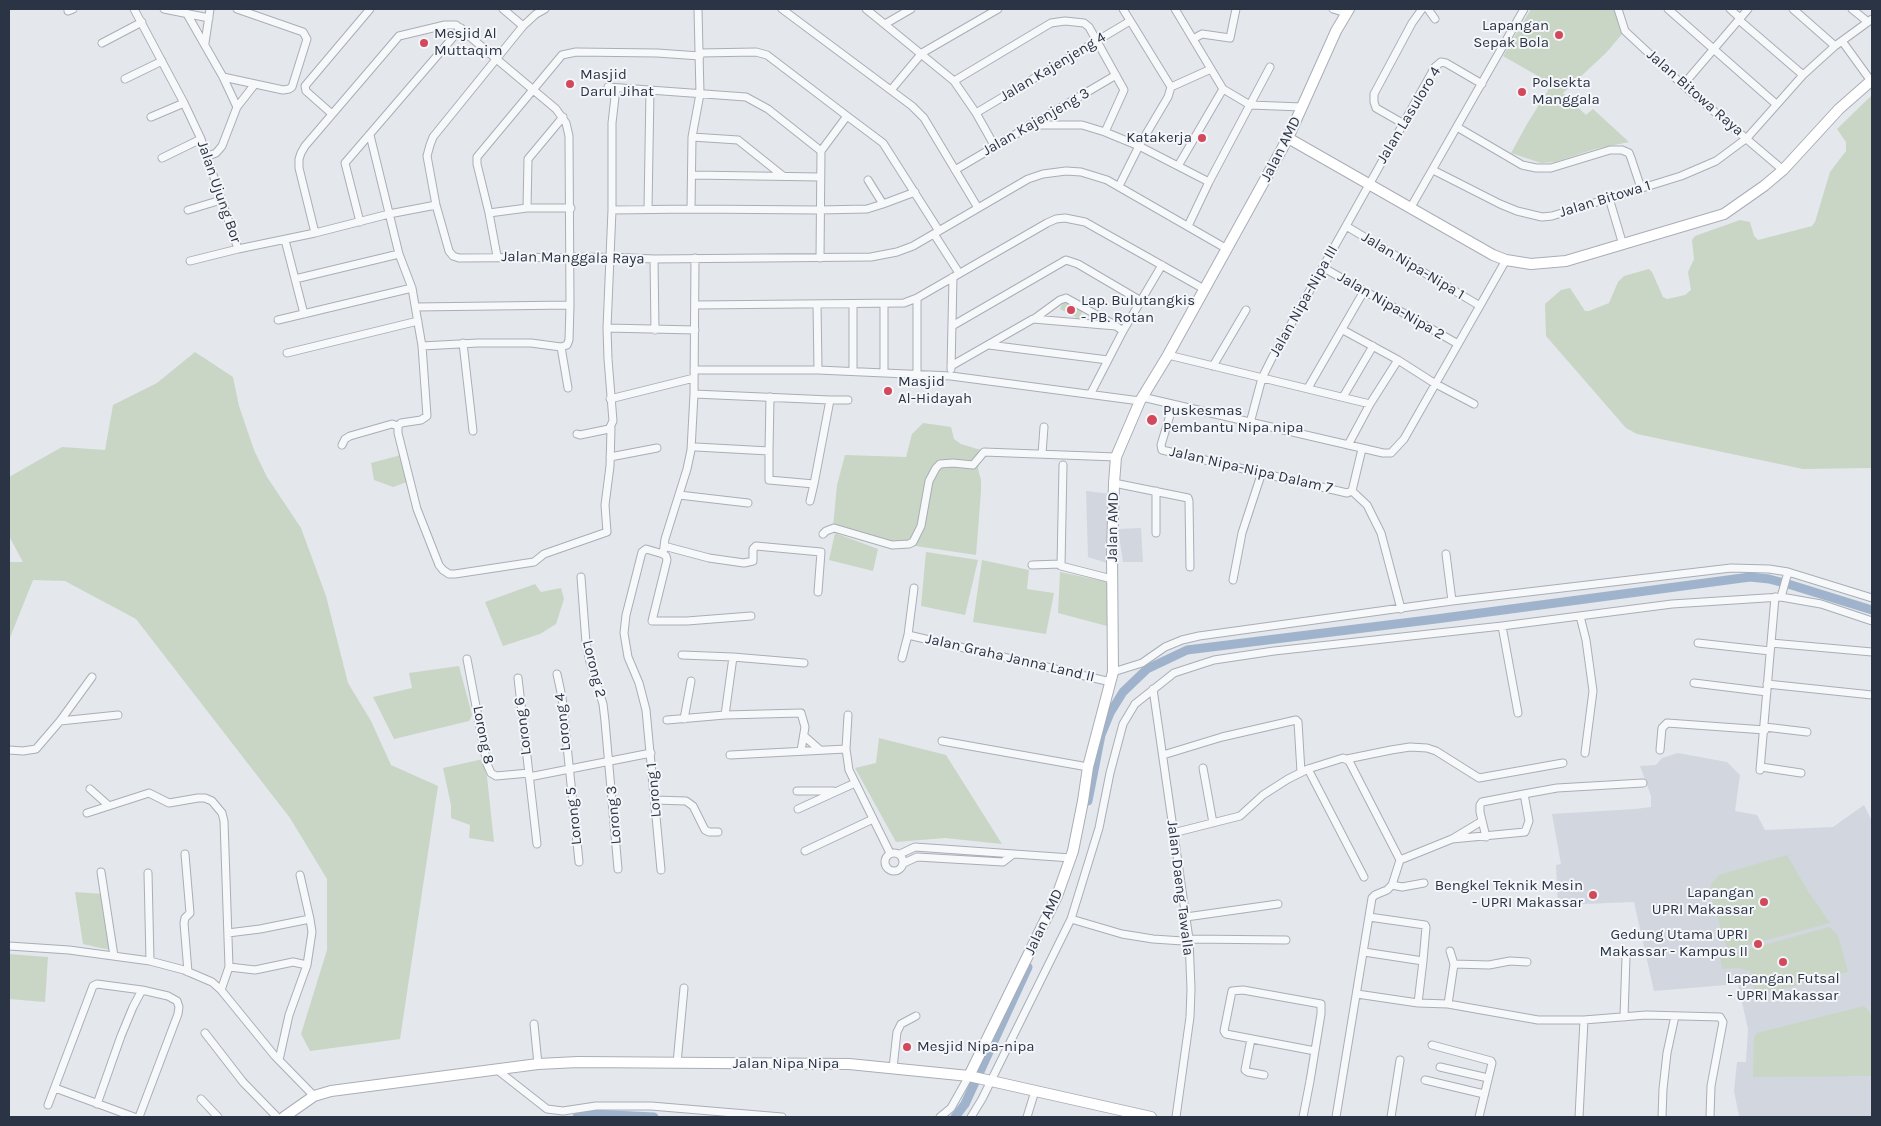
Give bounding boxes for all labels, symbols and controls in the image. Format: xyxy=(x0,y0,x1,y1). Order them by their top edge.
place label: Lapangan Sepak Bola xyxy=(1473,17,1549,52)
place label: Mesjid Al Muttaqim xyxy=(434,25,503,60)
street label: Jalan Kajenjeng 4 xyxy=(997,28,1109,106)
marker: Lapangan Sepak Bola xyxy=(1553,29,1565,41)
marker: Mesjid Al Muttaqim xyxy=(418,37,430,49)
street label: Jalan Bitowa Raya xyxy=(1643,46,1747,140)
street label: Jalan Lasuloro 4 xyxy=(1373,63,1445,167)
place label: Masjid Darul Jihat xyxy=(580,66,654,101)
place label: Polsekta Manggala xyxy=(1532,74,1600,109)
marker: Masjid Darul Jihat xyxy=(564,78,576,90)
street label: Jalan Kajenjeng 3 xyxy=(979,84,1093,160)
marker: Polsekta Manggala xyxy=(1516,86,1528,98)
street label: Jalan AMD xyxy=(1257,113,1305,185)
place label: Katakerja xyxy=(1126,129,1192,147)
marker: Katakerja xyxy=(1196,132,1208,144)
street label: Jalan Ujung Bor xyxy=(193,138,245,246)
street label: Jalan Bitowa 1 xyxy=(1557,177,1653,221)
street label: Jalan Nipa-Nipa 1 xyxy=(1358,228,1468,304)
street label: Jalan Nipa-Nipa III xyxy=(1266,242,1342,360)
street label: Jalan Manggala Raya xyxy=(501,248,645,268)
street label: Jalan Nipa-Nipa 2 xyxy=(1334,268,1448,344)
place label: Lap. Bulutangkis - PB. Rotan xyxy=(1081,292,1195,327)
marker: Lap. Bulutangkis - PB. Rotan xyxy=(1065,304,1077,316)
place label: Masjid Al-Hidayah xyxy=(898,373,972,408)
marker: Masjid Al-Hidayah xyxy=(882,385,894,397)
place label: Puskesmas Pembantu Nipa nipa xyxy=(1163,402,1303,437)
marker: Puskesmas Pembantu Nipa nipa xyxy=(1145,413,1159,427)
street label: Jalan Nipa-Nipa Dalam 7 xyxy=(1168,442,1334,498)
street label: Jalan AMD xyxy=(1103,492,1123,562)
street label: Jalan Graha Janna Land II xyxy=(924,630,1096,686)
street label: Lorong 2 xyxy=(578,638,610,700)
street label: Lorong 4 xyxy=(551,692,575,752)
street label: Lorong 6 xyxy=(511,696,535,756)
street label: Lorong 8 xyxy=(469,704,497,766)
street label: Lorong 1 xyxy=(643,762,665,818)
street label: Lorong 3 xyxy=(602,785,626,845)
street label: Lorong 5 xyxy=(562,786,586,846)
street label: Jalan Daeng Tawalla xyxy=(1163,819,1197,957)
place label: Bengkel Teknik Mesin - UPRI Makassar xyxy=(1435,877,1583,912)
place label: Lapangan UPRI Makassar xyxy=(1652,884,1754,919)
street label: Jalan AMD xyxy=(1021,886,1067,958)
marker: Bengkel Teknik Mesin - UPRI Makassar xyxy=(1587,889,1599,901)
marker: Lapangan UPRI Makassar xyxy=(1758,896,1770,908)
place label: Gedung Utama UPRI Makassar - Kampus II xyxy=(1599,926,1748,961)
marker: Gedung Utama UPRI Makassar - Kampus II xyxy=(1752,938,1764,950)
marker: Lapangan Futsal - UPRI Makassar xyxy=(1777,956,1789,968)
place label: Lapangan Futsal - UPRI Makassar xyxy=(1726,970,1840,1005)
place label: Mesjid Nipa-nipa xyxy=(917,1038,1034,1056)
marker: Mesjid Nipa-nipa xyxy=(901,1041,913,1053)
street label: Jalan Nipa Nipa xyxy=(733,1055,839,1073)

